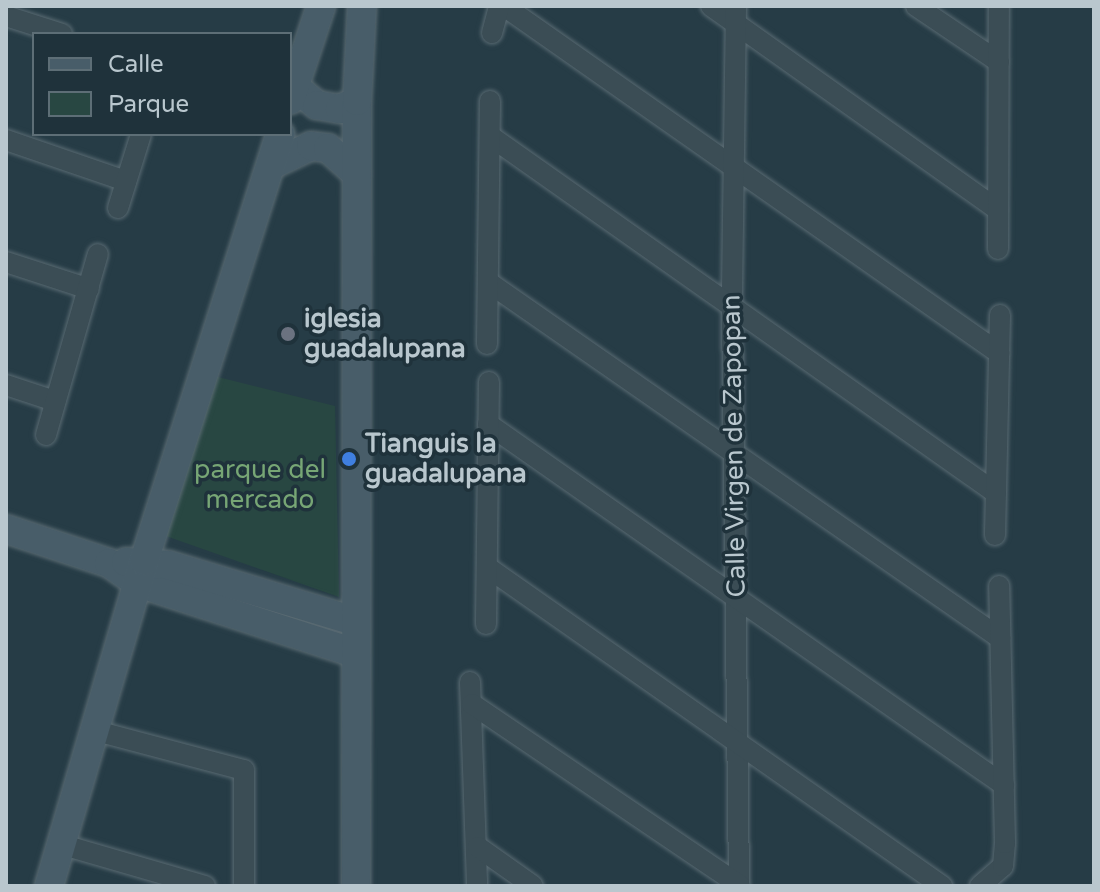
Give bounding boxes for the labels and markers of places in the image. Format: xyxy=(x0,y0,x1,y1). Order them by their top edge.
place label: iglesia guadalupana xyxy=(304,303,466,364)
marker: iglesia guadalupana xyxy=(279,325,297,343)
place label: Tianguis la guadalupana xyxy=(365,428,527,490)
marker: Tianguis la guadalupana xyxy=(340,450,358,468)

